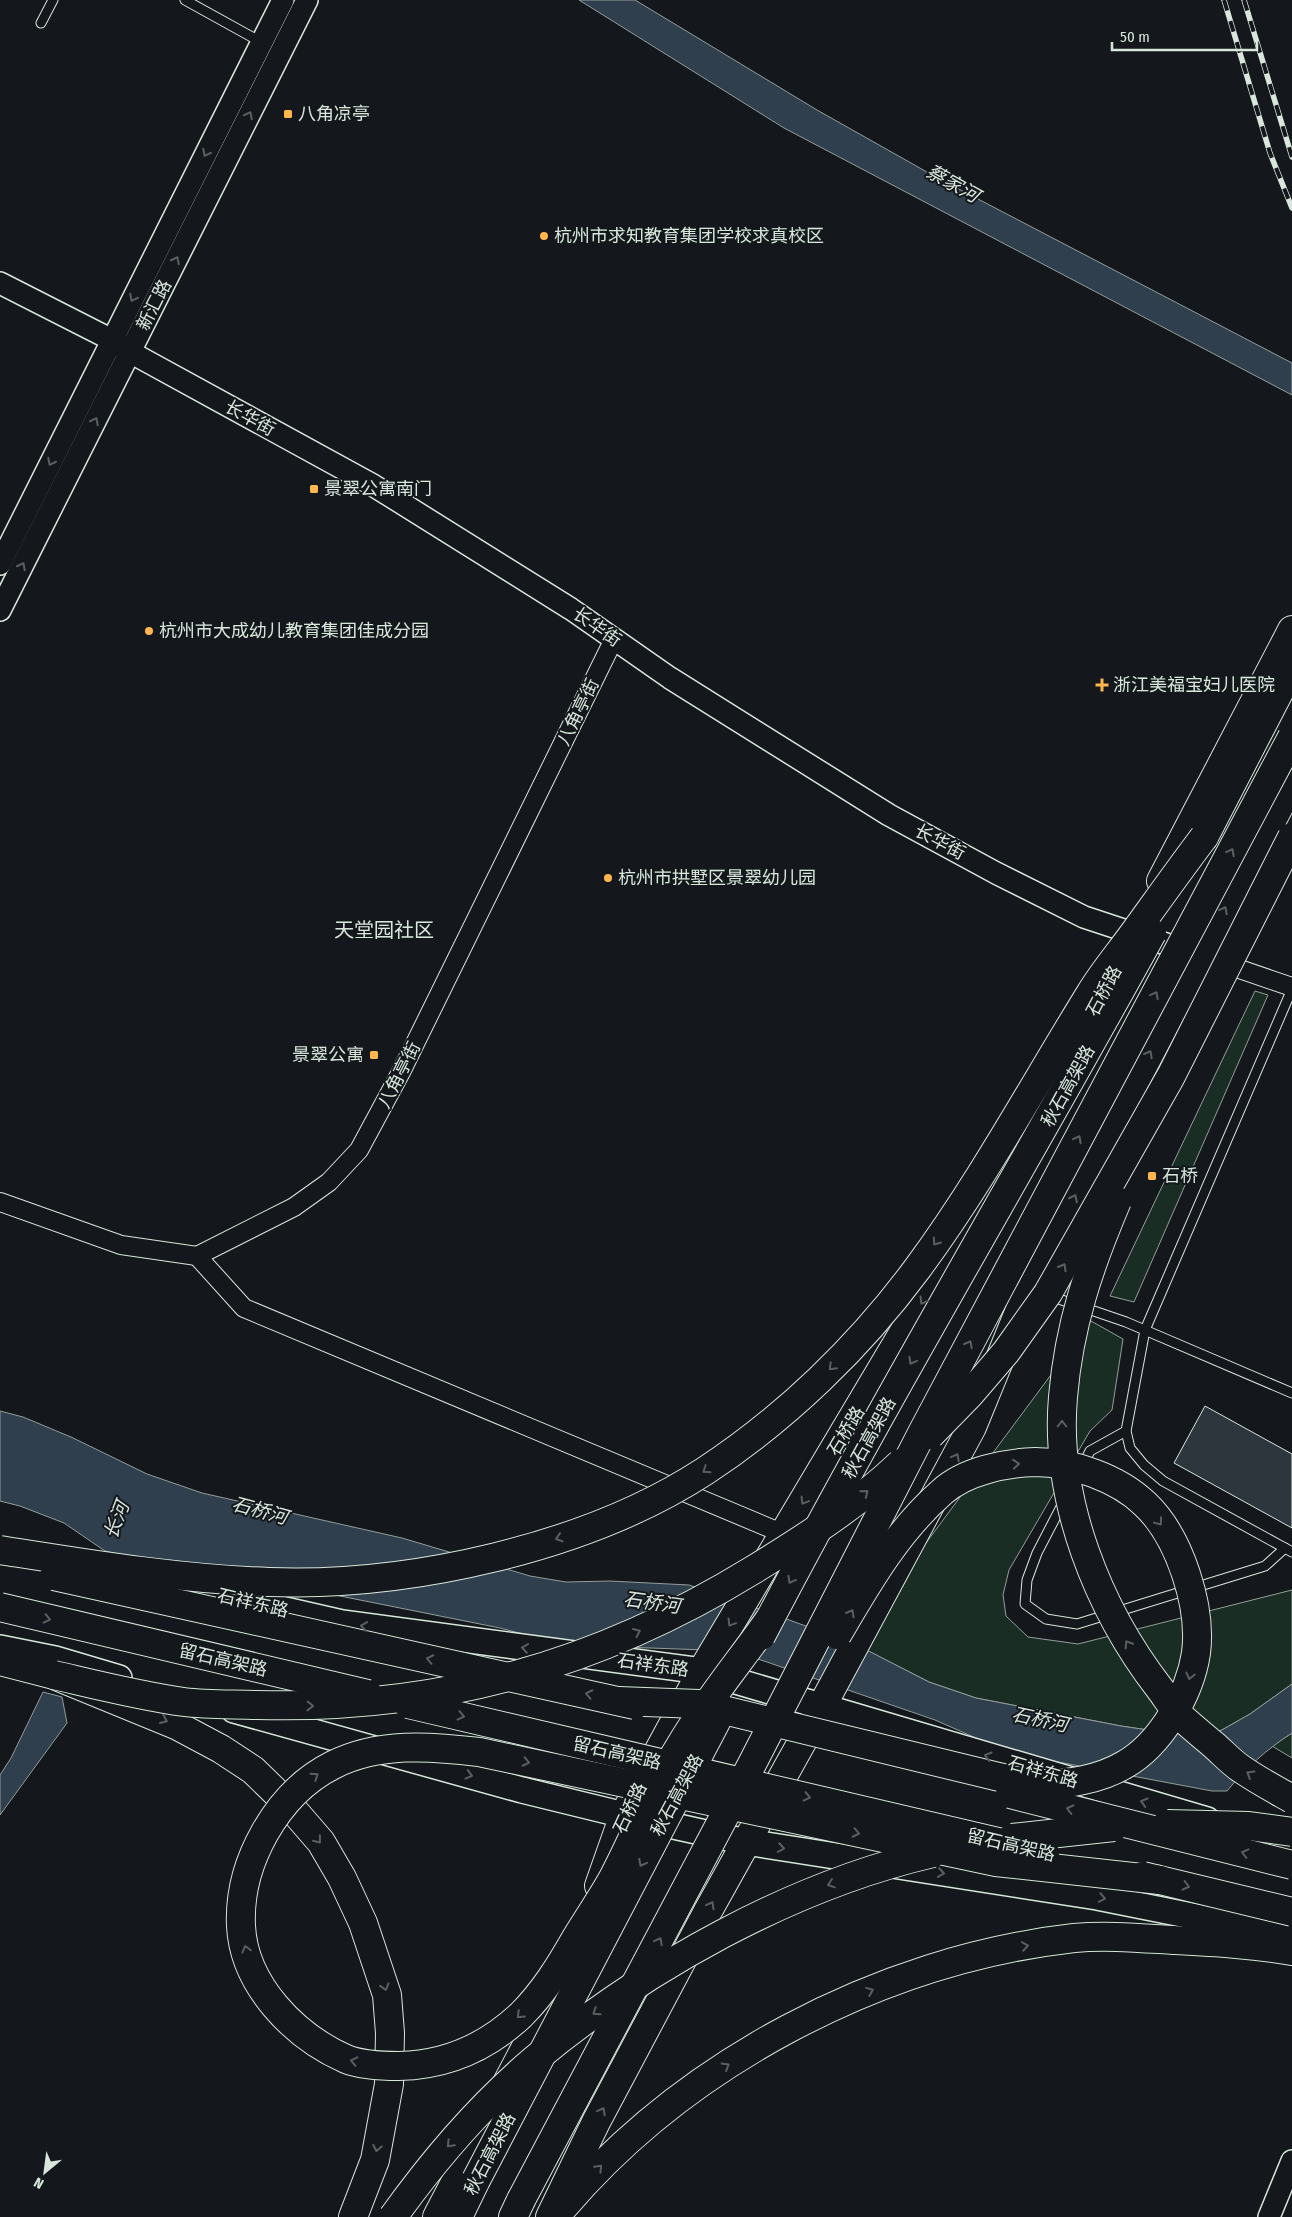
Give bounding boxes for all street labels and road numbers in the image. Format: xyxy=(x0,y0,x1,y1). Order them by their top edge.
street label: 新汇路 xyxy=(132,276,176,334)
street label: 长华街 xyxy=(221,395,279,441)
street label: 长华街 xyxy=(569,603,625,651)
street label: 八角亭街 xyxy=(552,675,604,749)
street label: 长华街 xyxy=(911,820,969,864)
street label: 石桥路 xyxy=(1082,962,1126,1020)
street label: 八角亭街 xyxy=(373,1038,425,1112)
street label: 秋石高架路 xyxy=(1037,1041,1099,1131)
street label: 秋石高架路 xyxy=(838,1393,900,1483)
street label: 石桥路 xyxy=(823,1402,869,1460)
street label: 石祥东路 xyxy=(215,1584,291,1622)
street label: 留石高架路 xyxy=(177,1639,269,1681)
street label: 石祥东路 xyxy=(616,1649,690,1681)
street label: 留石高架路 xyxy=(571,1732,663,1774)
street label: 秋石高架路 xyxy=(646,1750,708,1840)
street label: 石祥东路 xyxy=(1005,1752,1081,1792)
street label: 石桥路 xyxy=(609,1779,651,1837)
street label: 留石高架路 xyxy=(965,1824,1057,1866)
street label: 秋石高架路 xyxy=(460,2109,520,2199)

